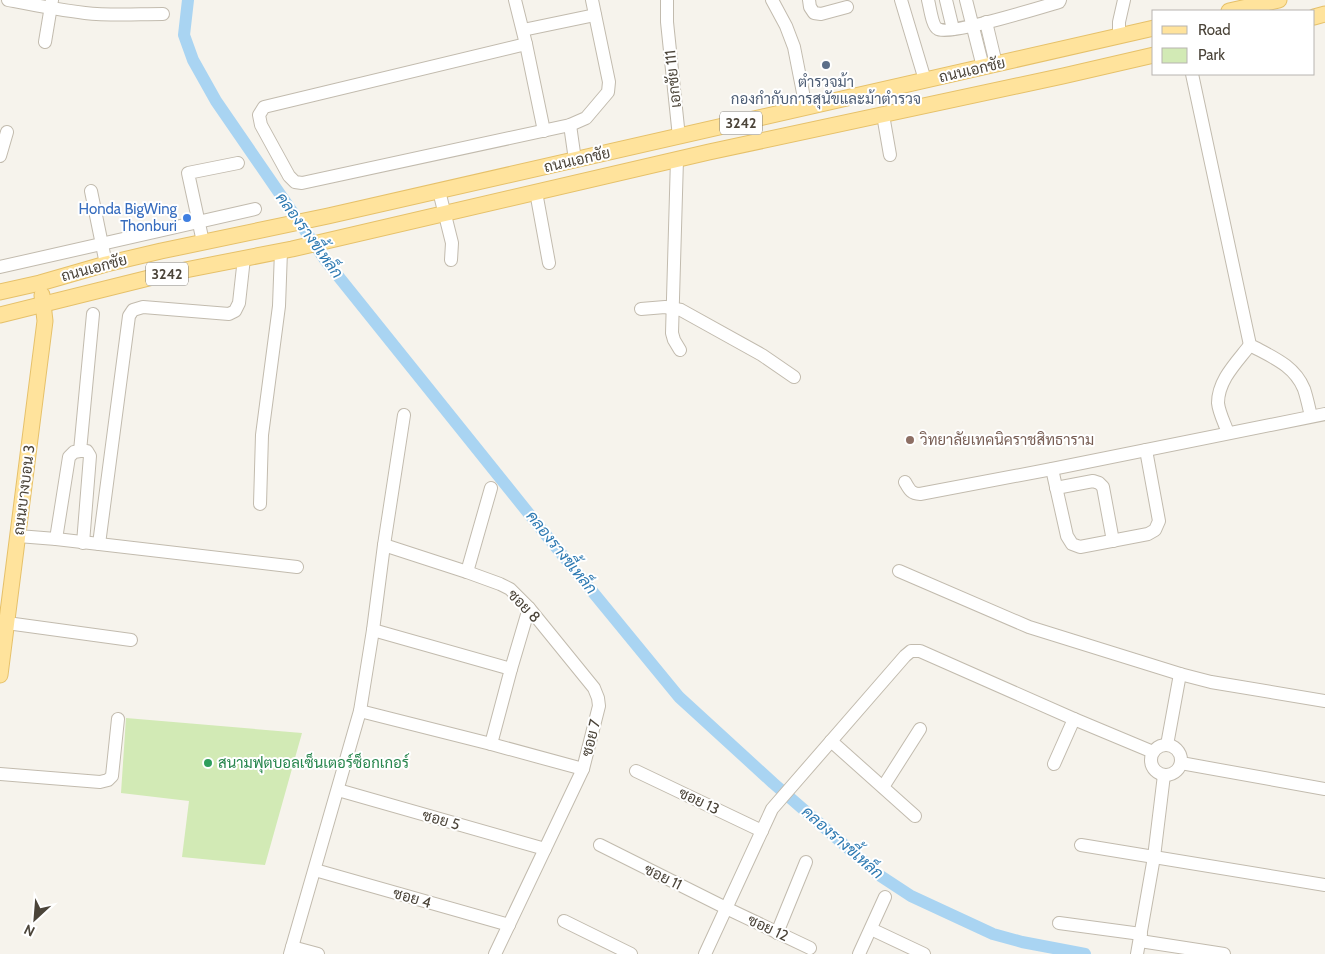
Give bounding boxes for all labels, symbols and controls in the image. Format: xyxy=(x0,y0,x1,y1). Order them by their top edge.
legend xyxy=(1152,10,1315,75)
text: Road xyxy=(1198,21,1231,39)
text: Park xyxy=(1198,46,1225,64)
street label: เอกชัย 111 xyxy=(661,49,685,109)
street label: ถนนเอกชัย xyxy=(937,54,1007,86)
marker: ตำรวจม้า กองกำกับการสุนัขและม้าตำรวจ xyxy=(820,59,832,71)
place label: ตำรวจม้า กองกำกับการสุนัขและม้าตำรวจ xyxy=(731,72,921,110)
road number: 3242 xyxy=(720,112,762,134)
street label: ถนนเอกชัย xyxy=(542,144,612,176)
water label: คลองรางขี้เหล็ก xyxy=(272,186,351,282)
place label: Honda BigWing Thonburi xyxy=(79,200,178,235)
marker: Honda BigWing Thonburi xyxy=(181,212,193,224)
street label: ถนนเอกชัย xyxy=(59,251,129,285)
road number: 3242 xyxy=(146,262,188,286)
place label: วิทยาลัยเทคนิคราชสิทธาราม xyxy=(920,431,1094,449)
marker: วิทยาลัยเทคนิคราชสิทธาราม xyxy=(904,434,916,446)
street label: ถนนบางบอน 3 xyxy=(10,444,38,536)
water label: คลองรางขี้เหล็ก xyxy=(522,504,605,598)
street label: ซอย 8 xyxy=(504,586,544,626)
street label: ซอย 7 xyxy=(578,717,604,758)
place label: สนามฟุตบอลเซ็นเตอร์ซ็อกเกอร์ xyxy=(218,752,409,774)
marker: สนามฟุตบอลเซ็นเตอร์ซ็อกเกอร์ xyxy=(202,757,214,769)
street label: ซอย 13 xyxy=(676,784,722,818)
water label: คลองรางขี้เหล็ก xyxy=(798,798,890,883)
street label: ซอย 5 xyxy=(420,806,462,834)
street label: ซอย 11 xyxy=(641,860,685,894)
street label: ซอย 4 xyxy=(391,884,433,912)
north arrow xyxy=(10,894,60,944)
street label: ซอย 12 xyxy=(745,911,791,945)
text: N xyxy=(21,920,38,941)

